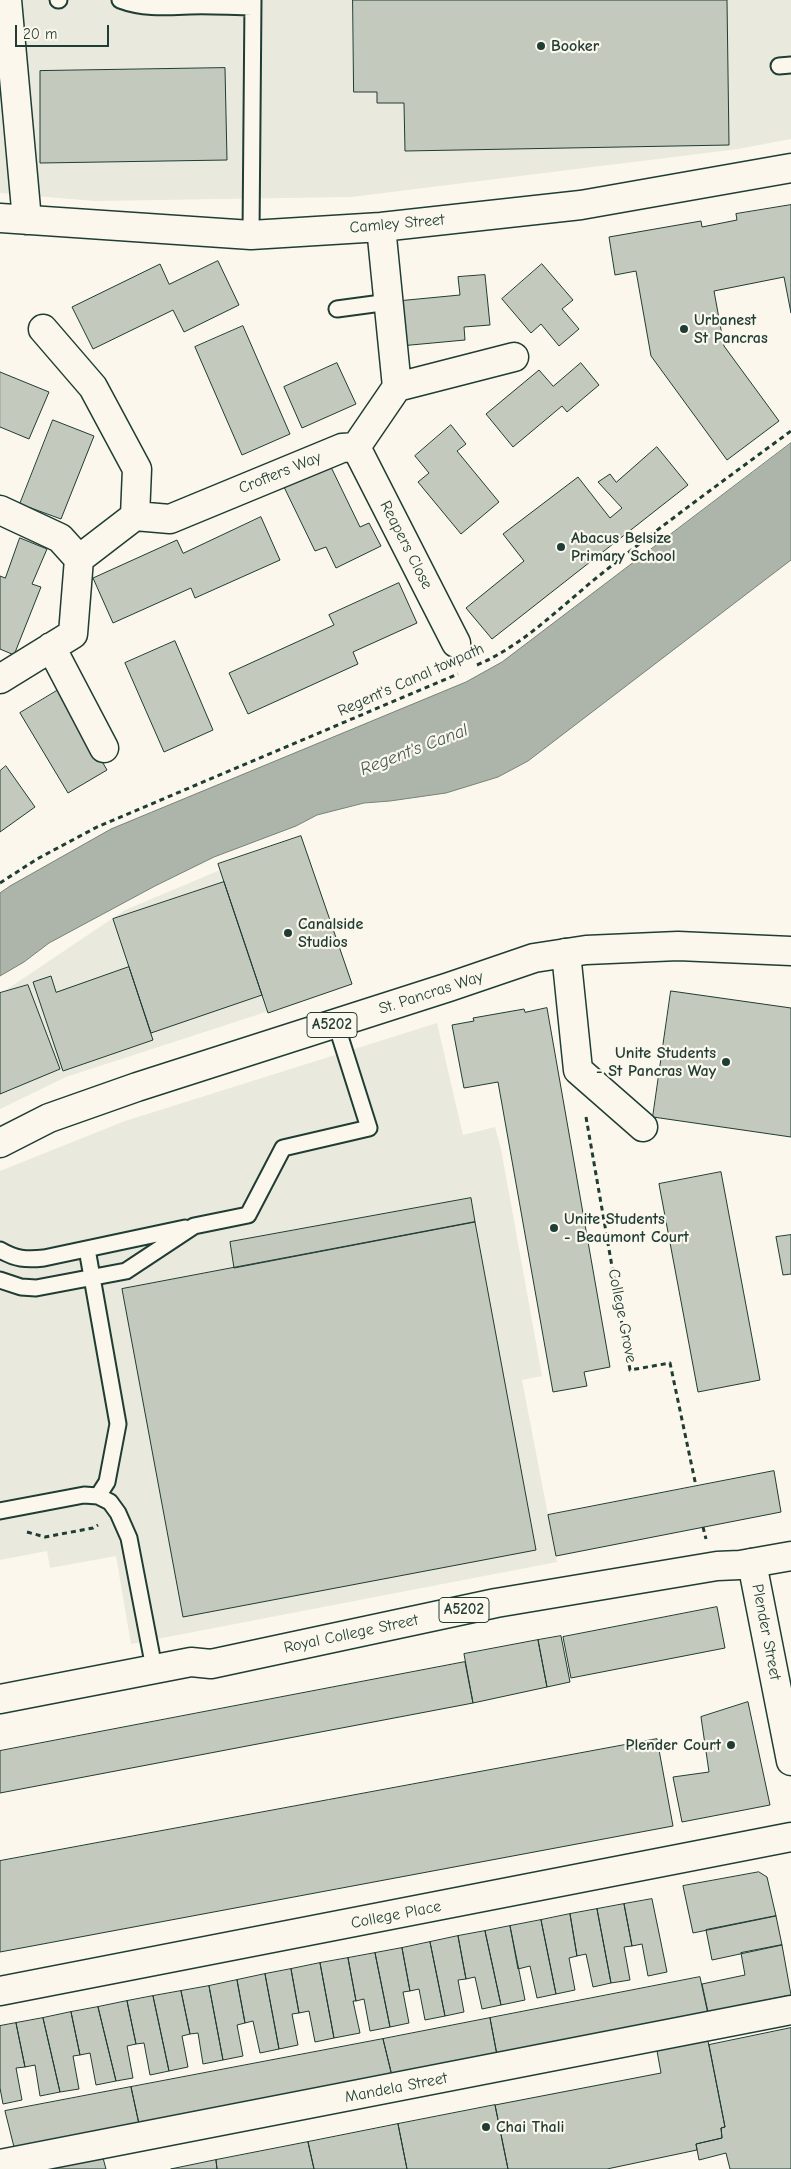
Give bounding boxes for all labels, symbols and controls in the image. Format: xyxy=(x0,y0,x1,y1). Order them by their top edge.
scale bar xyxy=(18,15,111,47)
text: 20 m xyxy=(23,25,57,43)
place label: Booker xyxy=(551,36,599,56)
marker: Booker xyxy=(535,40,547,52)
street label: Camley Street xyxy=(349,210,445,238)
place label: Urbanest St Pancras xyxy=(694,310,768,348)
marker: Urbanest St Pancras xyxy=(678,323,690,335)
street label: Crofters Way xyxy=(236,448,324,498)
street label: Reapers Close xyxy=(375,498,437,592)
place label: Abacus Belsize Primary School xyxy=(571,528,676,566)
marker: Abacus Belsize Primary School xyxy=(555,541,567,553)
street label: Regent's Canal towpath xyxy=(335,639,487,721)
water label: Regent's Canal xyxy=(357,720,471,780)
place label: Canalside Studios xyxy=(298,914,363,952)
marker: Canalside Studios xyxy=(282,927,294,939)
street label: St. Pancras Way xyxy=(376,967,486,1019)
road number: A5202 xyxy=(307,1012,357,1038)
place label: Unite Students - St Pancras Way xyxy=(596,1043,716,1081)
marker: Unite Students - St Pancras Way xyxy=(720,1056,732,1068)
place label: Unite Students - Beaumont Court xyxy=(564,1209,689,1247)
marker: Unite Students - Beaumont Court xyxy=(548,1222,560,1234)
street label: College Grove xyxy=(603,1267,641,1365)
street label: Plender Street xyxy=(747,1582,785,1682)
road number: A5202 xyxy=(439,1598,489,1622)
street label: Royal College Street xyxy=(282,1610,420,1658)
place label: Plender Court xyxy=(626,1735,721,1755)
marker: Plender Court xyxy=(725,1739,737,1751)
street label: College Place xyxy=(349,1897,443,1933)
street label: Mandela Street xyxy=(343,2069,449,2107)
place label: Chai Thali xyxy=(496,2117,564,2137)
marker: Chai Thali xyxy=(480,2121,492,2133)

